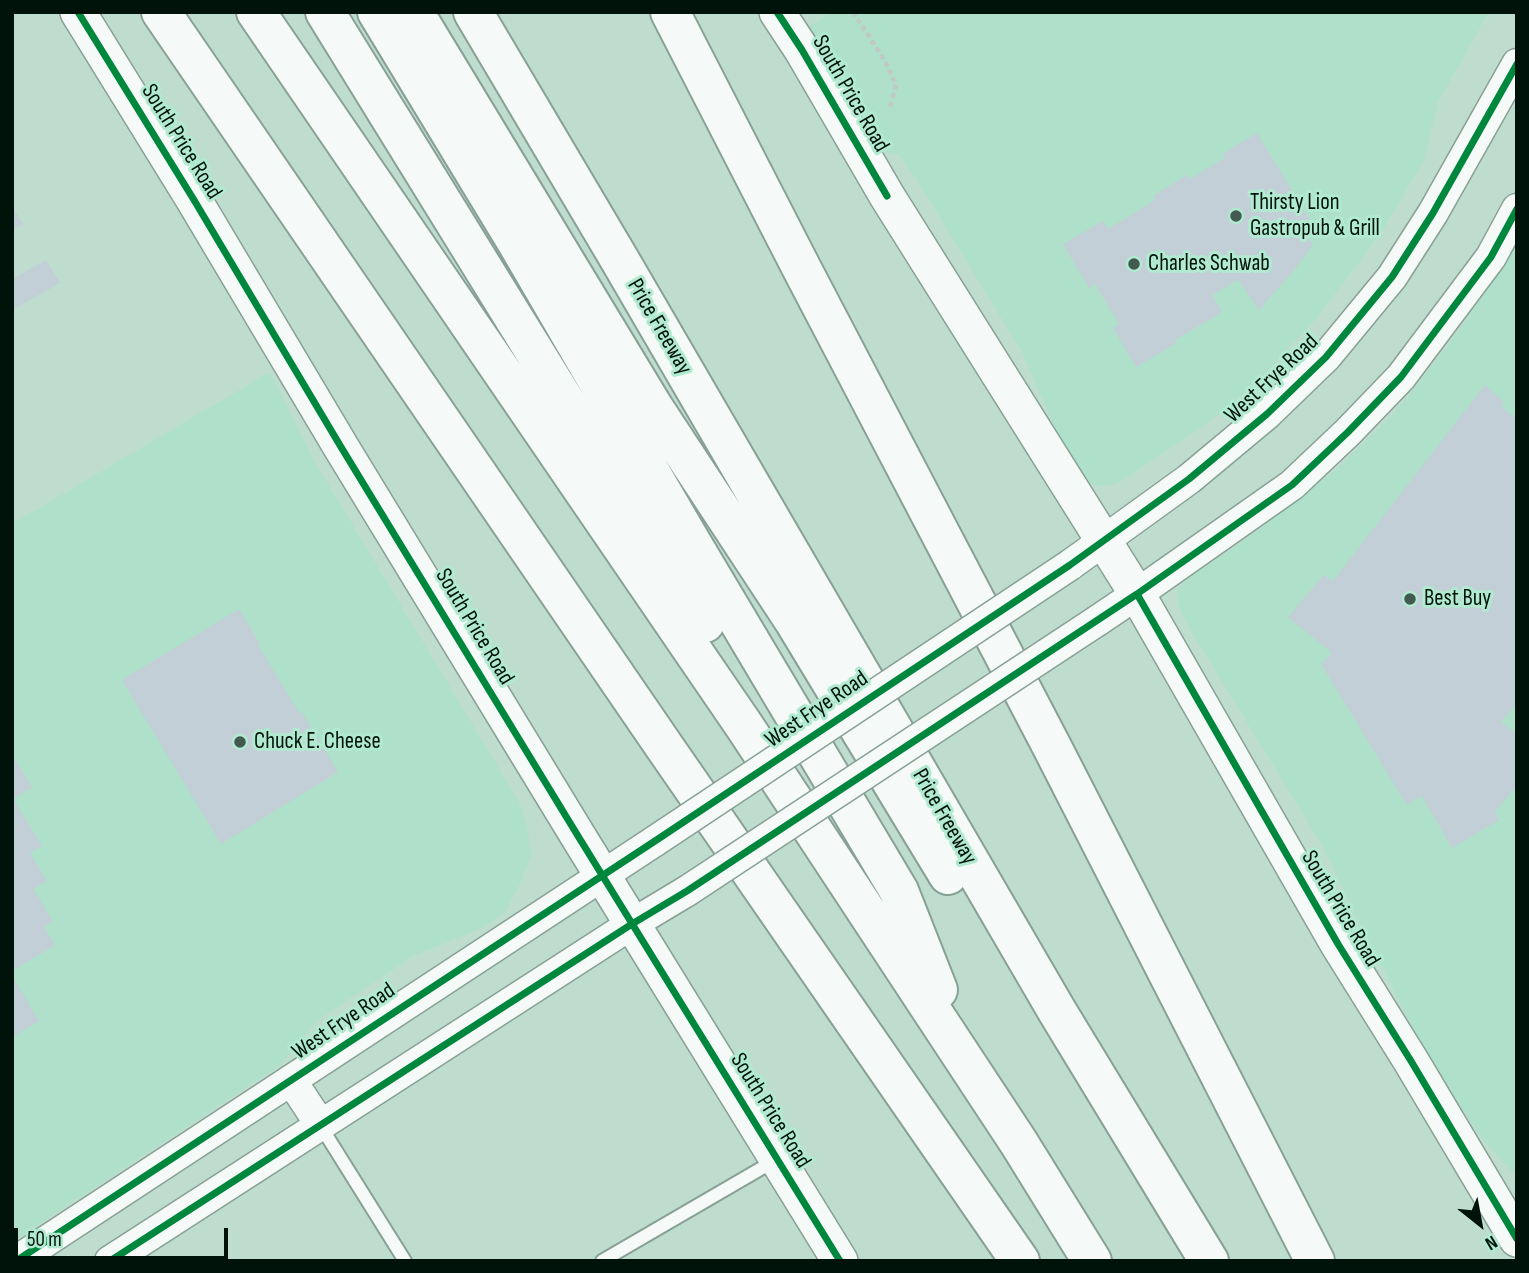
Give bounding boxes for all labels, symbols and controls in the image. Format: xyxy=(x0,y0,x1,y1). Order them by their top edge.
street label: South Price Road xyxy=(805,31,895,157)
street label: South Price Road xyxy=(135,79,227,205)
place label: Thirsty Lion Gastropub & Grill xyxy=(1250,189,1380,243)
marker: Thirsty Lion Gastropub & Grill xyxy=(1228,208,1244,224)
place label: Charles Schwab xyxy=(1148,250,1270,278)
marker: Charles Schwab xyxy=(1126,256,1142,272)
street label: Price Freeway xyxy=(621,274,697,380)
street label: West Frye Road xyxy=(1219,329,1325,429)
street label: South Price Road xyxy=(429,564,519,690)
place label: Best Buy xyxy=(1424,585,1491,613)
marker: Best Buy xyxy=(1402,591,1418,607)
street label: West Frye Road xyxy=(760,666,874,754)
place label: Chuck E. Cheese xyxy=(254,728,381,756)
marker: Chuck E. Cheese xyxy=(232,734,248,750)
street label: Price Freeway xyxy=(906,764,982,870)
street label: South Price Road xyxy=(1295,846,1385,972)
street label: West Frye Road xyxy=(287,978,401,1066)
street label: South Price Road xyxy=(724,1048,816,1174)
north arrow xyxy=(1445,1189,1515,1259)
scale bar xyxy=(18,1214,231,1258)
text: 50 m xyxy=(27,1227,62,1252)
text: N xyxy=(1481,1230,1501,1255)

